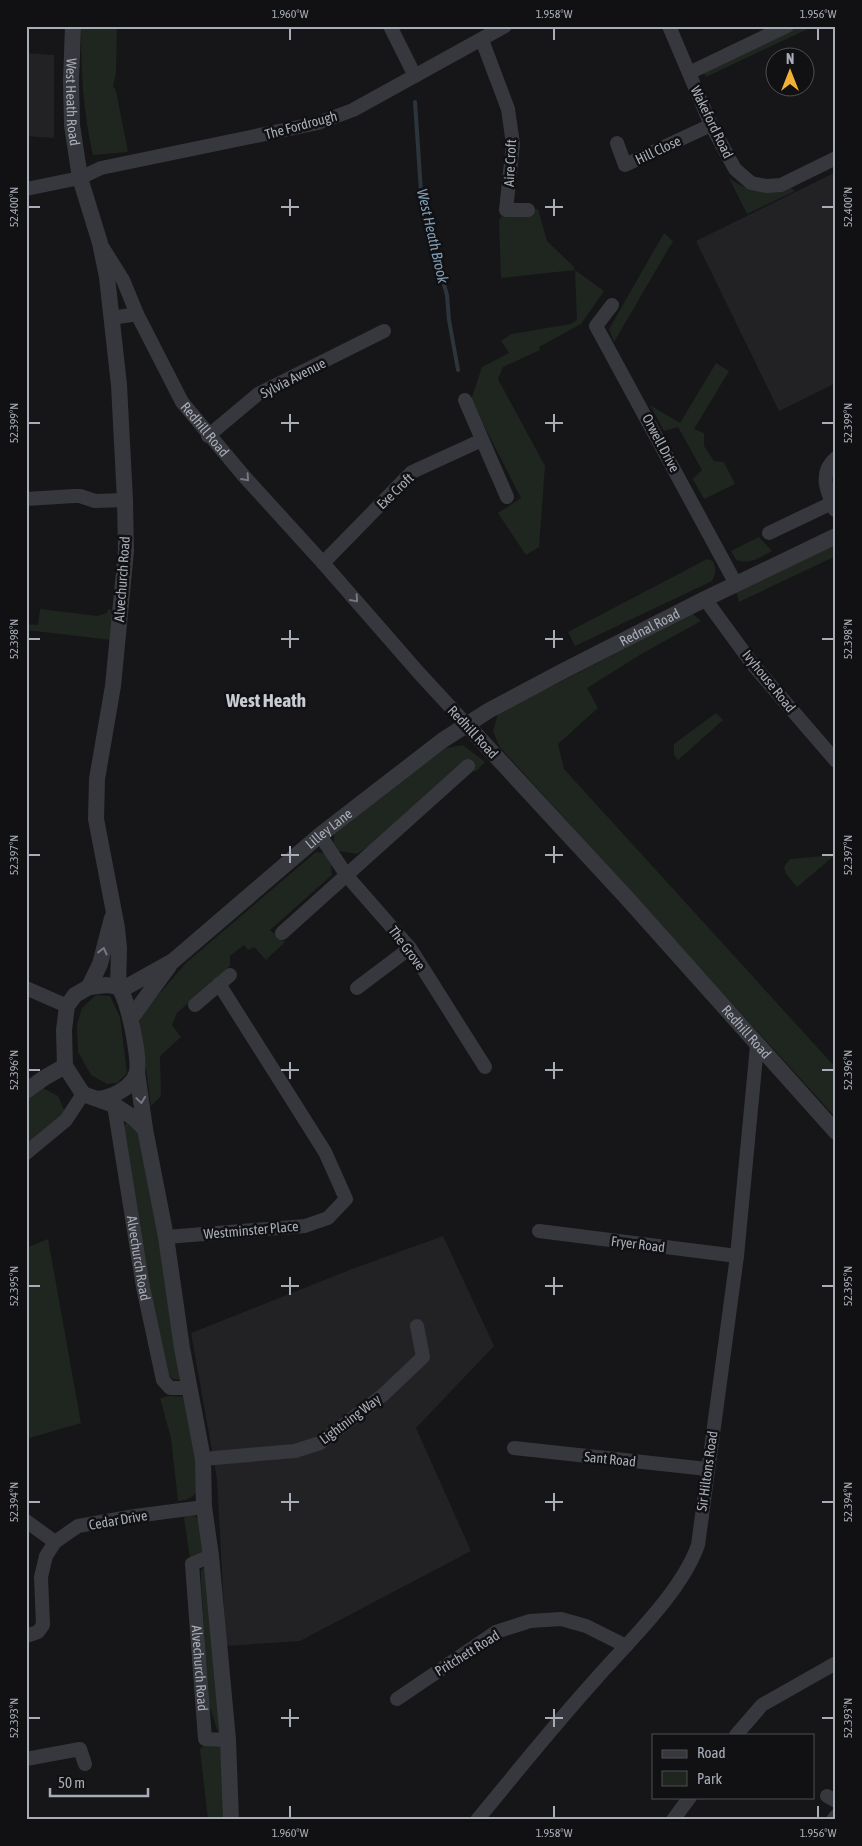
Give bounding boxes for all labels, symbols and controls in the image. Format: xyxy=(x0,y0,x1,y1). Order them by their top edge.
text: 1.960°W xyxy=(272,7,309,21)
text: 1.958°W xyxy=(536,7,573,21)
text: 1.956°W xyxy=(800,7,837,21)
north arrow xyxy=(764,48,814,98)
text: N xyxy=(786,51,794,67)
street label: West Heath Road xyxy=(63,58,83,147)
street label: Wakeford Road xyxy=(688,83,736,161)
street label: The Fordrough xyxy=(263,108,339,142)
street label: Hill Close xyxy=(633,133,683,167)
street label: Aire Croft xyxy=(501,139,519,187)
text: 52.400°N xyxy=(7,187,21,227)
water label: West Heath Brook xyxy=(414,187,452,285)
text: 52.400°N xyxy=(841,187,855,227)
street label: Sylvia Avenue xyxy=(258,355,328,401)
street label: Redhill Road xyxy=(178,399,232,460)
text: 52.399°N xyxy=(7,403,21,443)
text: 52.399°N xyxy=(841,403,855,443)
street label: Orwell Drive xyxy=(639,411,683,475)
street label: Exe Croft xyxy=(373,470,417,512)
one-way arrow xyxy=(240,473,249,482)
street label: Alvechurch Road xyxy=(111,536,133,622)
one-way arrow xyxy=(349,593,358,602)
street label: Rednal Road xyxy=(617,605,682,649)
text: 52.398°N xyxy=(7,619,21,659)
text: 52.398°N xyxy=(841,619,855,659)
street label: Ivyhouse Road xyxy=(739,647,799,715)
district label: West Heath xyxy=(225,689,306,711)
street label: Redhill Road xyxy=(445,702,501,762)
street label: Lilley Lane xyxy=(302,805,355,852)
text: 52.397°N xyxy=(7,835,21,875)
text: 52.397°N xyxy=(841,835,855,875)
street label: The Grove xyxy=(385,923,429,973)
one-way arrow xyxy=(97,946,108,955)
street label: Redhill Road xyxy=(718,1002,774,1062)
text: 52.396°N xyxy=(7,1050,21,1090)
text: 52.396°N xyxy=(841,1050,855,1090)
one-way arrow xyxy=(135,1097,146,1105)
street label: Alvechurch Road xyxy=(124,1214,154,1302)
street label: Westminster Place xyxy=(203,1218,299,1242)
street label: Fryer Road xyxy=(610,1233,666,1255)
text: 52.395°N xyxy=(7,1266,21,1306)
text: 52.395°N xyxy=(841,1266,855,1306)
street label: Lightning Way xyxy=(316,1391,384,1447)
street label: Sir Hiltons Road xyxy=(693,1430,721,1512)
street label: Sant Road xyxy=(583,1448,637,1470)
text: 52.394°N xyxy=(7,1482,21,1522)
text: 52.394°N xyxy=(841,1482,855,1522)
street label: Cedar Drive xyxy=(88,1507,148,1533)
street label: Alvechurch Road xyxy=(189,1625,211,1712)
street label: Pritchett Road xyxy=(432,1627,502,1679)
text: 52.393°N xyxy=(7,1698,21,1738)
text: 52.393°N xyxy=(841,1698,855,1738)
legend xyxy=(652,1734,814,1798)
text: Road xyxy=(697,1744,726,1761)
scale bar xyxy=(50,1766,148,1798)
text: Park xyxy=(697,1770,722,1787)
text: 50 m xyxy=(58,1774,85,1791)
text: 1.960°W xyxy=(272,1826,309,1840)
text: 1.958°W xyxy=(536,1826,573,1840)
text: 1.956°W xyxy=(800,1826,837,1840)

